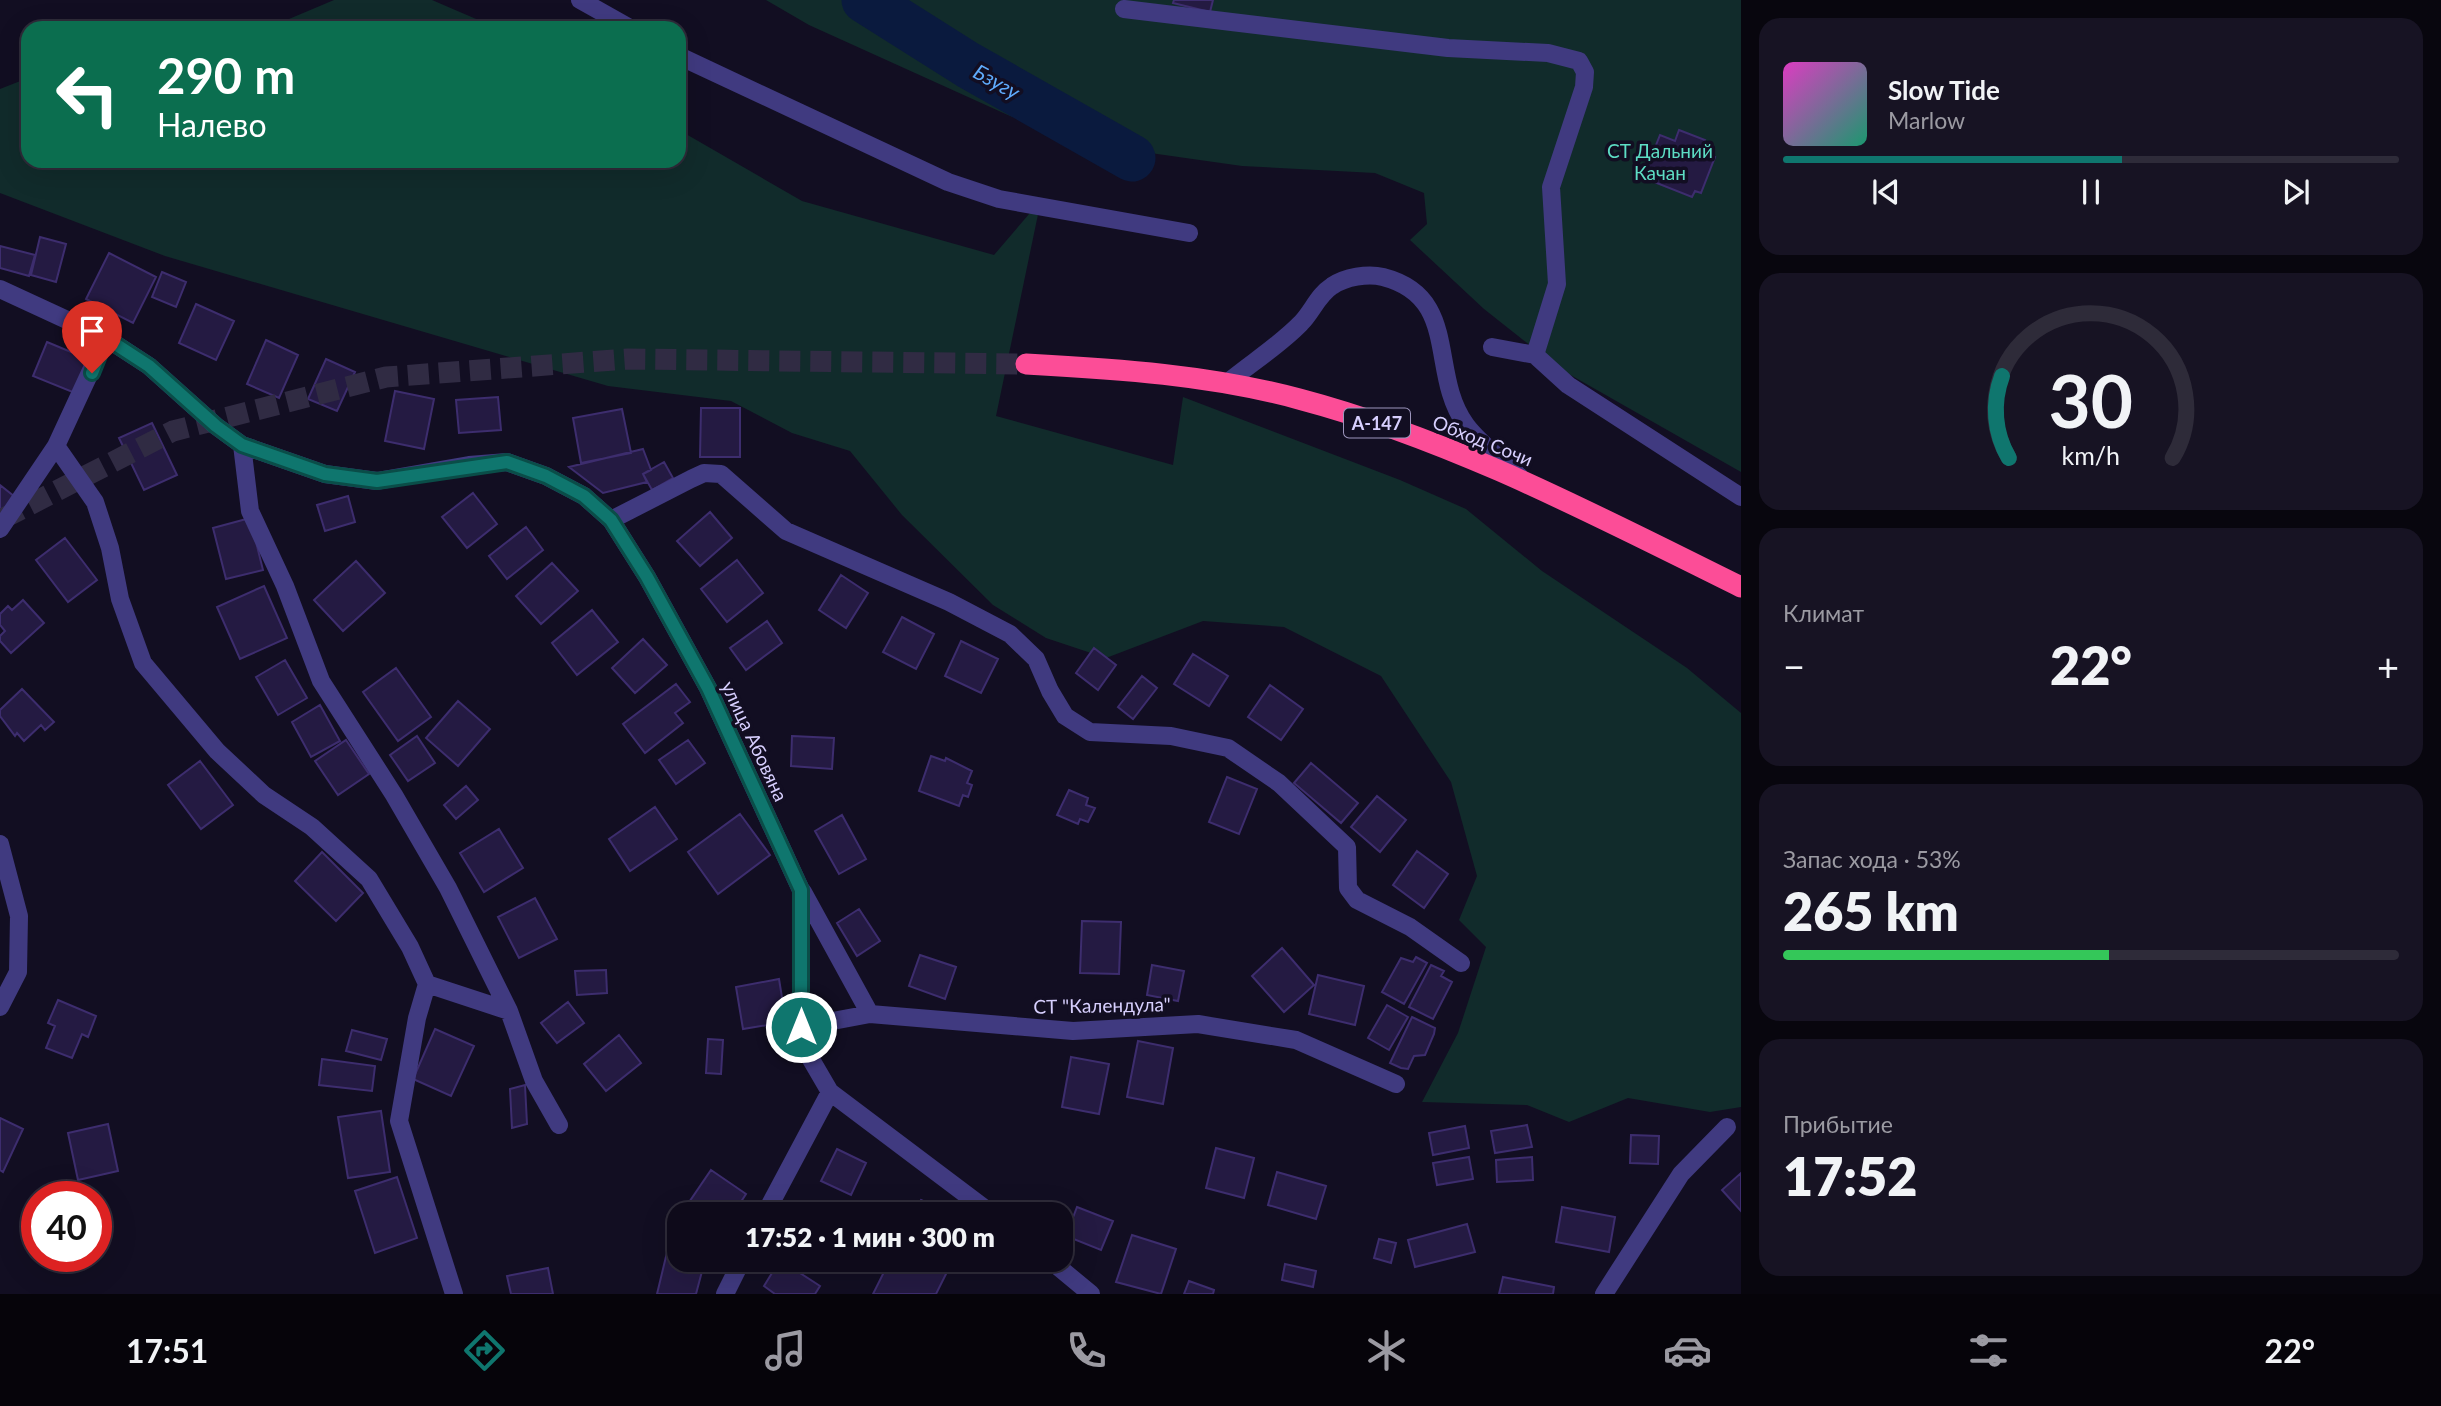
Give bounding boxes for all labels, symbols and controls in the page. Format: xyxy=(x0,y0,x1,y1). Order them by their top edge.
text: 290 m xyxy=(157,46,295,104)
icon: left xyxy=(42,49,133,140)
water label: Бзугу xyxy=(970,58,1025,104)
text: Slow Tide xyxy=(1888,74,2000,106)
text: Налево xyxy=(157,105,267,144)
text: Marlow xyxy=(1888,106,1965,134)
park label: СТ Дальний Качан xyxy=(1607,139,1713,184)
icon: previous xyxy=(1867,173,1905,211)
icon: pause xyxy=(2072,173,2110,211)
icon: next xyxy=(2277,173,2315,211)
pin xyxy=(62,301,122,373)
icon: arrive xyxy=(73,312,111,350)
text: 30 xyxy=(2049,356,2133,444)
road number: А-147 xyxy=(1344,408,1410,438)
street label: Обход Сочи xyxy=(1430,410,1536,470)
text: km/h xyxy=(2062,440,2120,470)
text: Климат xyxy=(1783,599,1864,627)
text: 22° xyxy=(2050,634,2132,696)
text: − xyxy=(1783,643,1805,689)
text: + xyxy=(2377,643,2399,689)
street label: улица Абовяна xyxy=(717,677,793,805)
text: Запас хода · 53% xyxy=(1783,845,1961,873)
text: 265 km xyxy=(1783,880,1959,942)
position arrow xyxy=(764,990,838,1064)
street label: СТ "Календула" xyxy=(1033,992,1171,1018)
text: Прибытие xyxy=(1783,1110,1893,1138)
text: 17:52 xyxy=(1783,1145,1917,1207)
speed limit sign: 40 xyxy=(21,1181,112,1272)
text: 17:52 · 1 мин · 300 m xyxy=(745,1221,995,1253)
icon: directions xyxy=(460,1326,509,1375)
icon: music xyxy=(761,1326,810,1375)
icon: phone xyxy=(1062,1326,1111,1375)
icon: climate xyxy=(1362,1326,1411,1375)
icon: car xyxy=(1663,1326,1712,1375)
icon: filters xyxy=(1964,1326,2013,1375)
text: 17:51 xyxy=(126,1331,208,1370)
text: 22° xyxy=(2265,1331,2315,1370)

